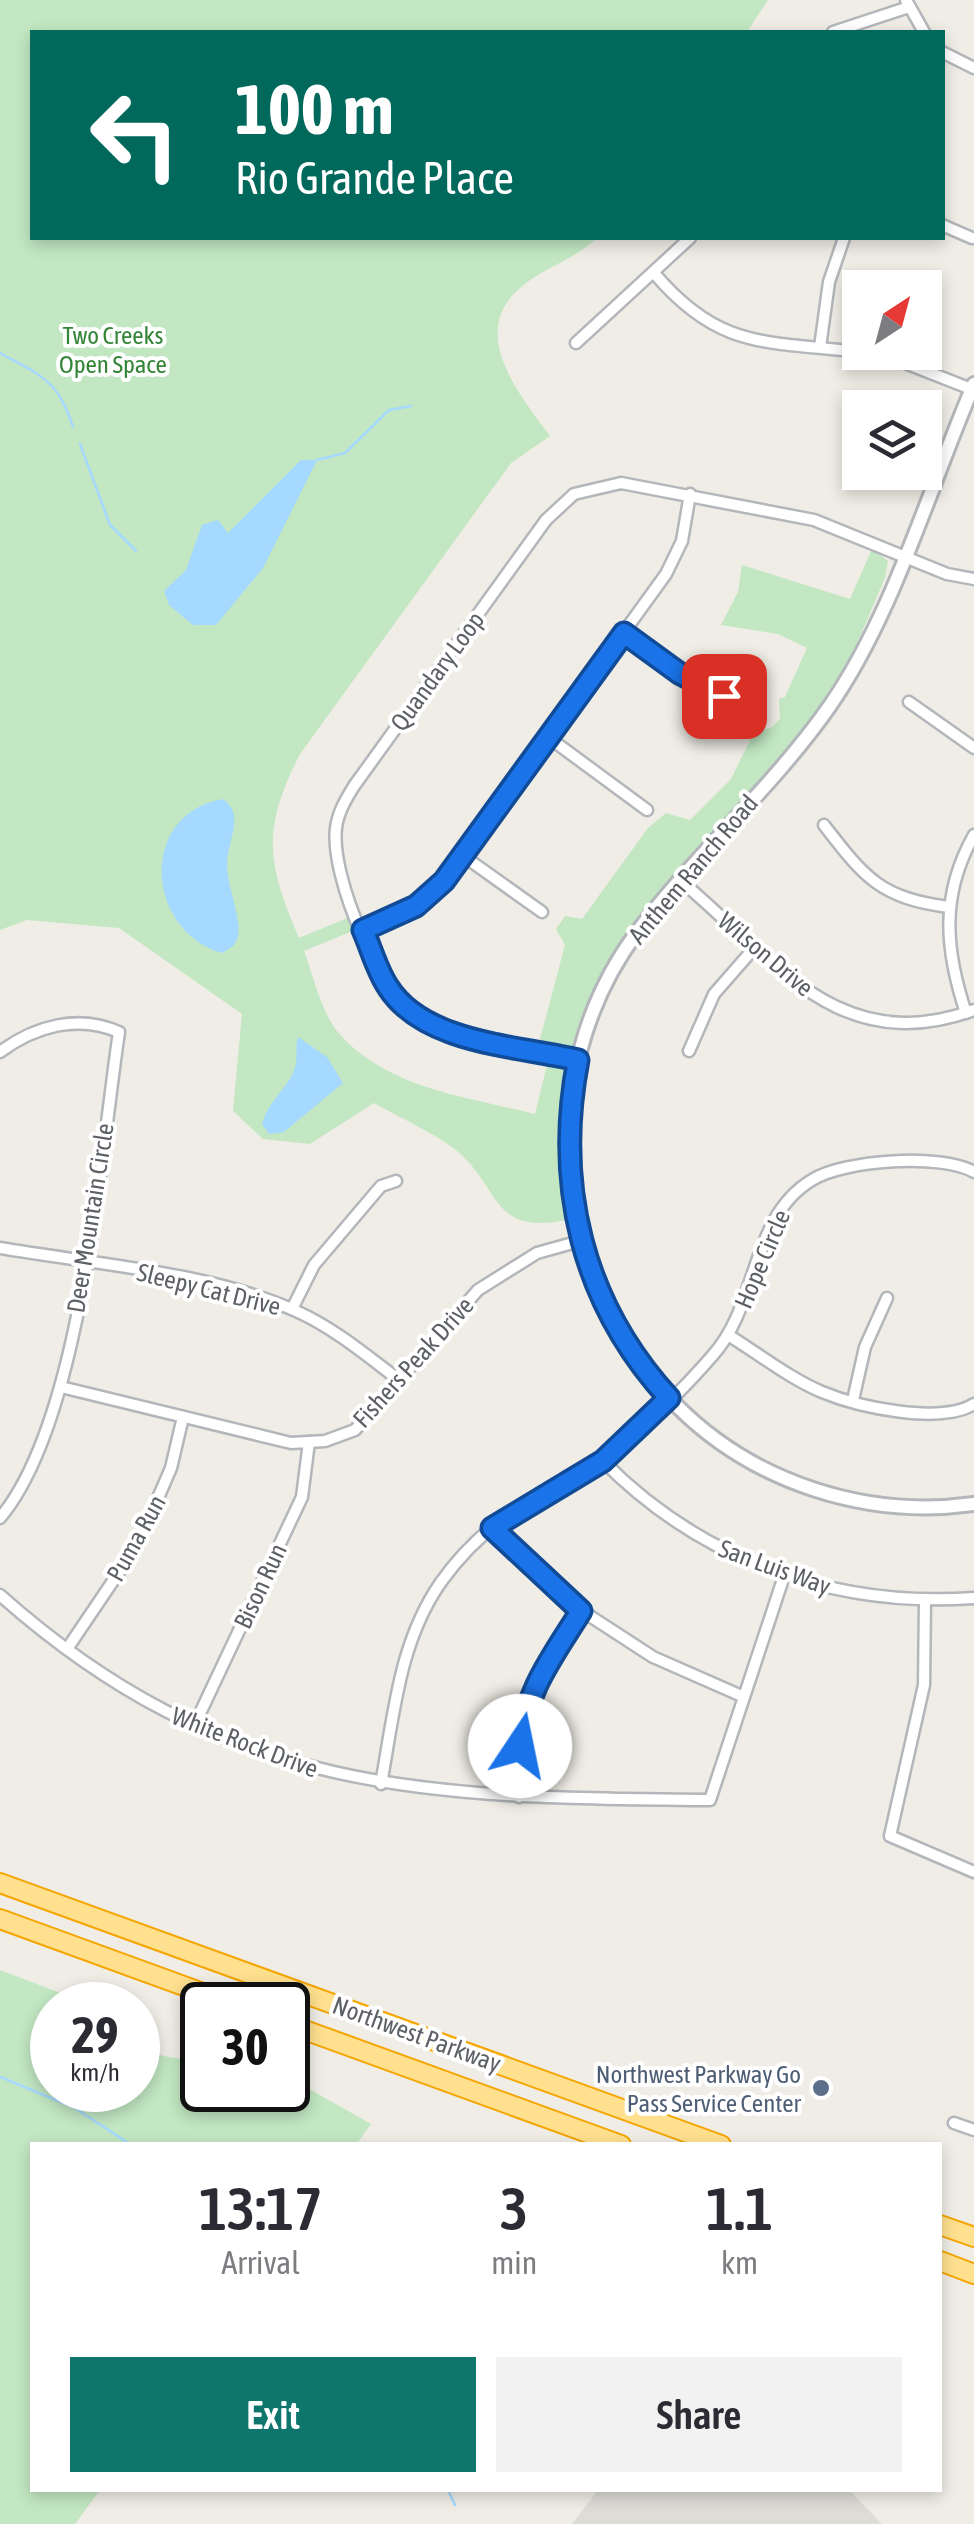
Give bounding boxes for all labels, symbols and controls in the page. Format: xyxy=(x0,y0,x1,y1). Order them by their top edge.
text: 100 m xyxy=(235,69,394,149)
icon: left xyxy=(70,70,200,200)
text: Rio Grande Place xyxy=(235,152,514,204)
north arrow xyxy=(842,270,942,370)
map controls xyxy=(842,270,942,490)
park label: Two Creeks Open Space xyxy=(59,321,167,378)
button: layers xyxy=(842,390,942,490)
street label: Quandary Loop xyxy=(385,606,489,736)
pin xyxy=(682,654,767,739)
icon: arrive xyxy=(697,669,752,724)
street label: Anthem Ranch Road xyxy=(623,789,763,949)
street label: Wilson Drive xyxy=(713,906,819,1002)
street label: Deer Mountain Circle xyxy=(61,1121,119,1315)
street label: Hope Circle xyxy=(729,1206,795,1312)
street label: Sleepy Cat Drive xyxy=(134,1258,284,1320)
street label: Fishers Peak Drive xyxy=(347,1291,479,1433)
street label: Puma Run xyxy=(101,1490,171,1586)
street label: San Luis Way xyxy=(715,1534,835,1600)
street label: Bison Run xyxy=(228,1539,292,1633)
position arrow xyxy=(468,1694,572,1798)
street label: White Rock Drive xyxy=(168,1701,322,1783)
speed limit sign: 30 xyxy=(180,1982,310,2112)
street label: Northwest Parkway xyxy=(329,1991,505,2077)
text: 29 xyxy=(71,2006,118,2064)
text: km/h xyxy=(70,2058,120,2086)
place label: Northwest Parkway Go Pass Service Center xyxy=(596,2060,802,2117)
marker: Northwest Parkway Go Pass Service Center xyxy=(810,2077,832,2099)
text: 13:17 xyxy=(199,2174,322,2243)
text: 3 xyxy=(500,2174,528,2243)
text: 1.1 xyxy=(706,2174,773,2243)
text: Arrival xyxy=(222,2244,300,2281)
text: min xyxy=(491,2244,537,2281)
text: km xyxy=(721,2244,758,2281)
button: Exit xyxy=(70,2357,476,2472)
button: Share xyxy=(496,2357,902,2472)

